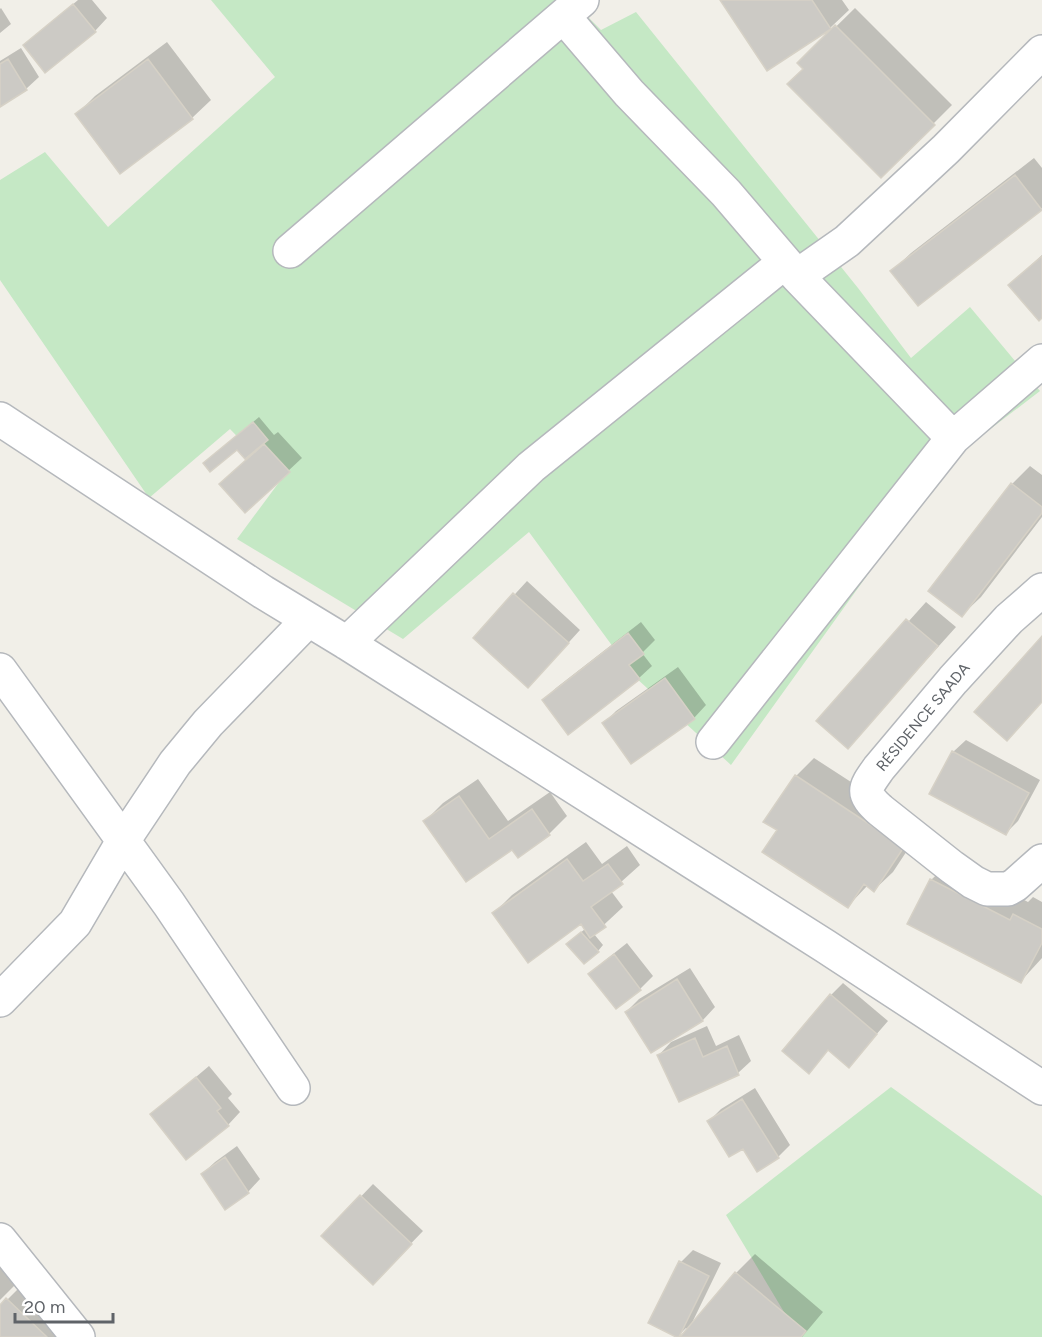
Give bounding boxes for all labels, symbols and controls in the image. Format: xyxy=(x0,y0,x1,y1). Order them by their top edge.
street label: RÉSIDENCE SAADA xyxy=(872,659,974,775)
scale bar xyxy=(15,1286,112,1324)
text: 20 m xyxy=(24,1296,65,1318)

